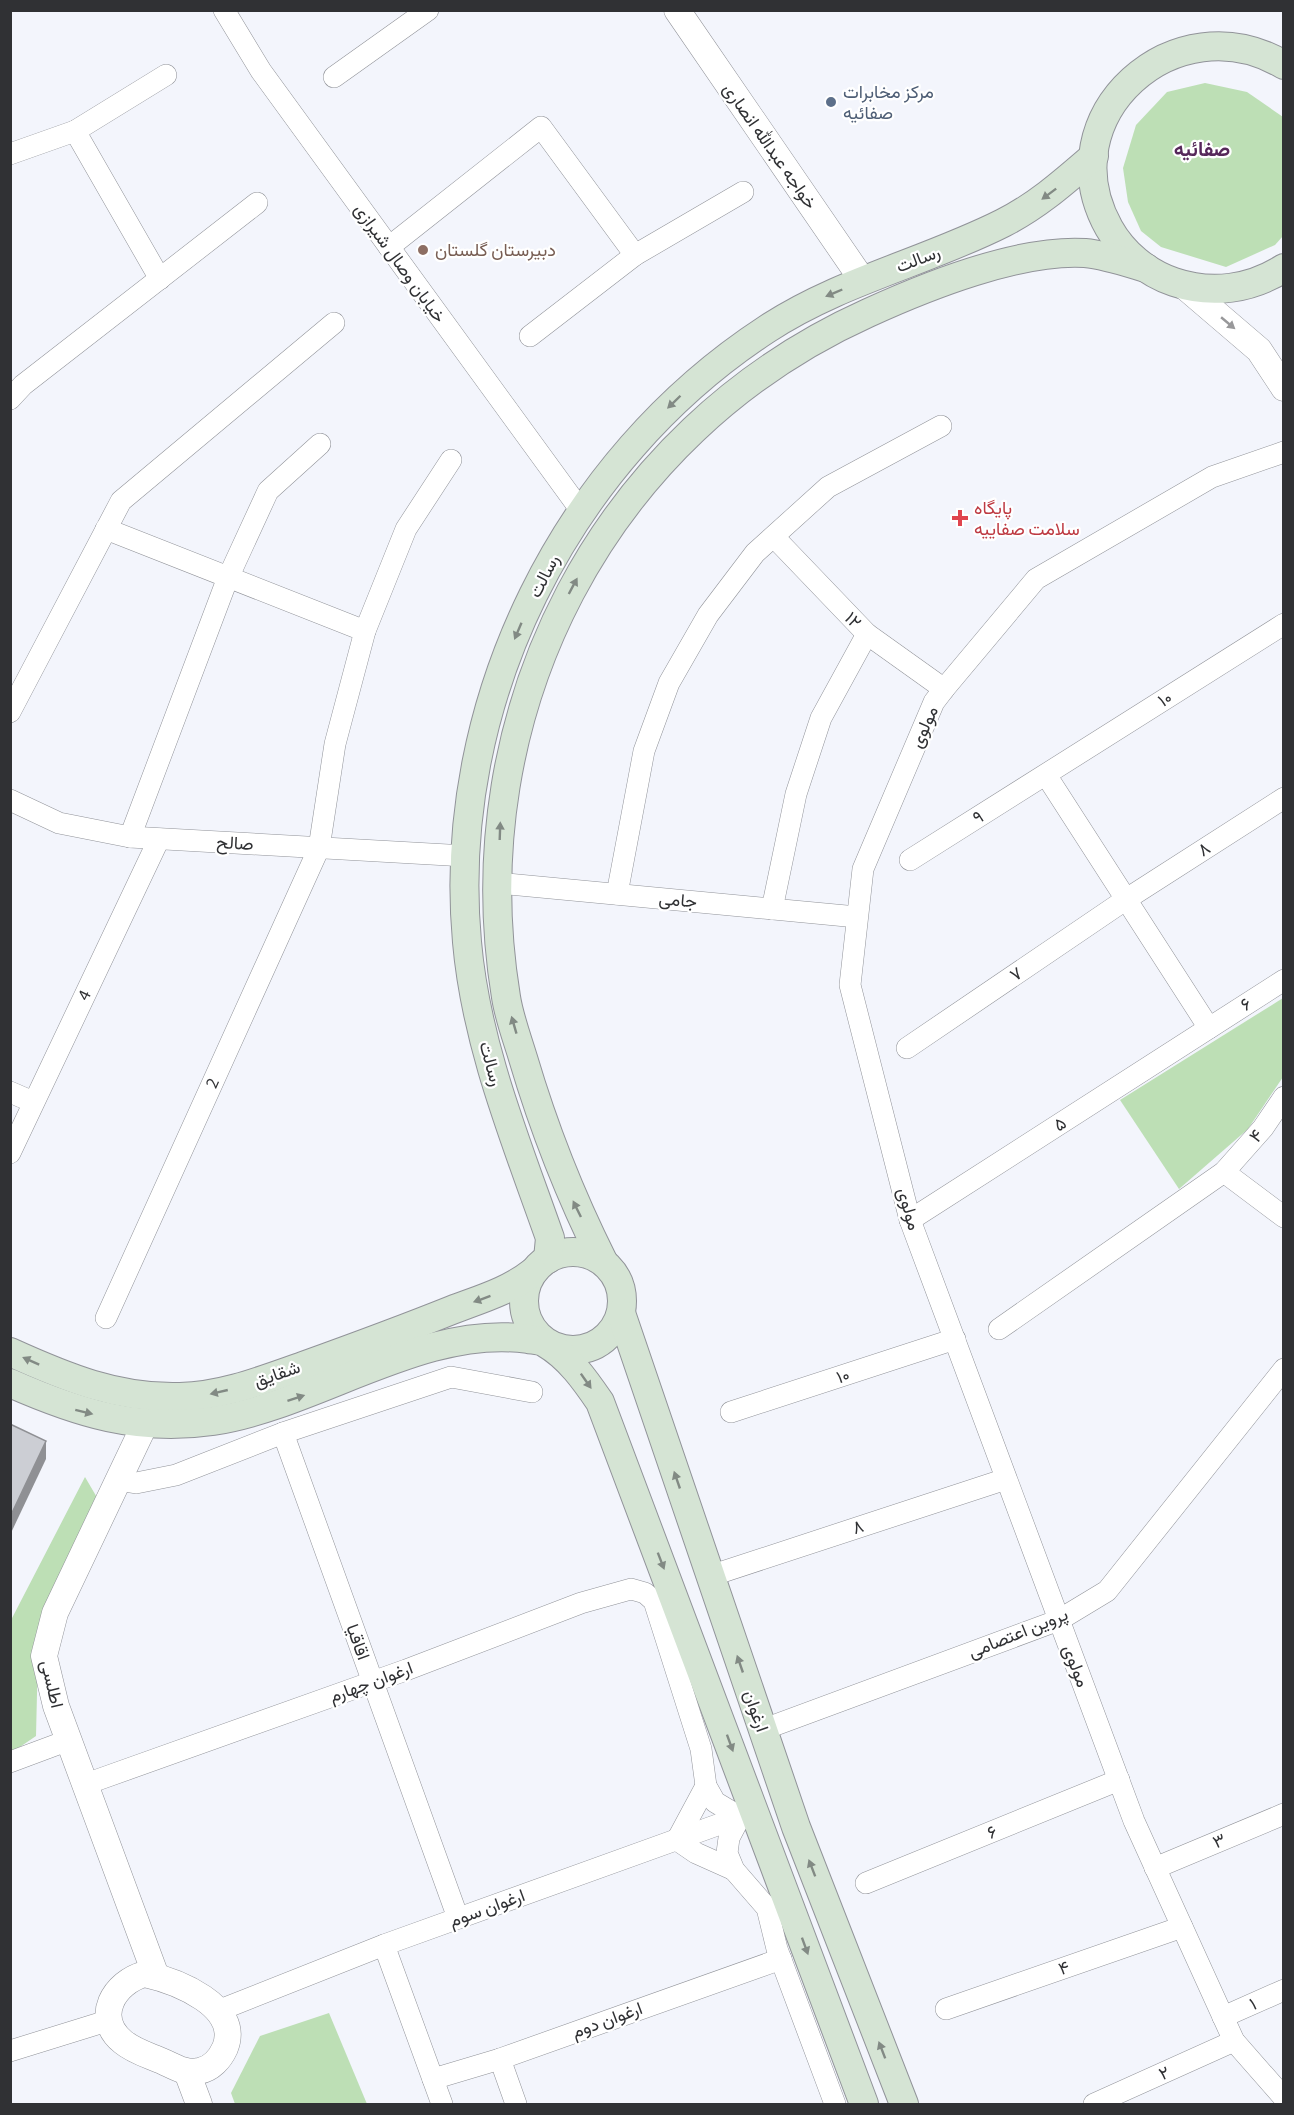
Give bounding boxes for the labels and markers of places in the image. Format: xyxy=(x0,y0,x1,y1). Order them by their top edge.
place label: مرکز مخابرات صفائیه xyxy=(843,80,934,126)
marker: مرکز مخابرات صفائیه xyxy=(824,95,838,109)
place label: دبیرستان گلستان xyxy=(435,238,556,263)
marker: دبیرستان گلستان xyxy=(416,243,430,257)
place label: پایگاه سلامت صفاییه xyxy=(974,496,1080,542)
marker: پایگاه سلامت صفاییه xyxy=(951,509,969,527)

